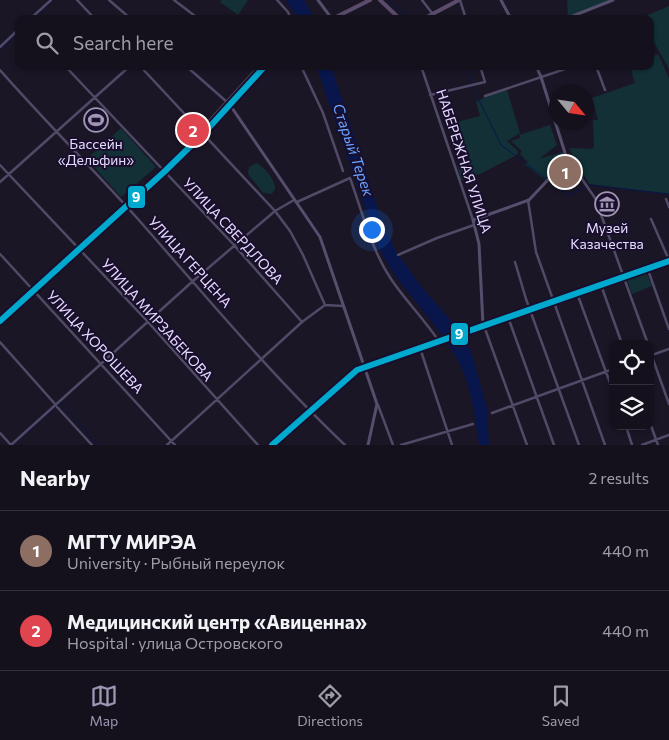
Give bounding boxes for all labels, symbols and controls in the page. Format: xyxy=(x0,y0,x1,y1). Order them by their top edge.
search box xyxy=(15,15,654,70)
icon: search xyxy=(33,29,61,57)
text: Search here xyxy=(73,31,173,54)
north arrow xyxy=(549,85,594,130)
street label: НАБЕРЕЖНАЯ УЛИЦА xyxy=(433,87,496,235)
water label: Старый Терек xyxy=(330,101,379,199)
sports icon: Бассейн «Дельфин» xyxy=(83,107,109,133)
pin: 2 xyxy=(177,111,209,149)
place label: Бассейн «Дельфин» xyxy=(58,135,134,168)
pin: 1 xyxy=(549,153,581,191)
street label: УЛИЦА СВЕРДЛОВА xyxy=(180,174,287,288)
line badge: 9 xyxy=(127,185,146,209)
text: 9 xyxy=(132,188,141,205)
museum icon: Музей Казачества xyxy=(594,191,620,217)
street label: УЛИЦА ГЕРЦЕНА xyxy=(145,213,236,311)
your location xyxy=(359,217,385,243)
place label: Музей Казачества xyxy=(570,219,644,252)
street label: УЛИЦА МИРЗАБЕКОВА xyxy=(98,255,217,385)
street label: УЛИЦА ХОРОШЕВА xyxy=(43,287,148,397)
line badge: 9 xyxy=(450,322,469,346)
text: 9 xyxy=(455,325,464,342)
map controls xyxy=(609,340,654,430)
button: locate xyxy=(609,340,654,385)
button: layers xyxy=(609,385,654,430)
text: Nearby xyxy=(20,465,90,490)
text: 2 results xyxy=(588,468,649,487)
text: МГТУ МИРЭА xyxy=(67,530,197,553)
text: 1 xyxy=(32,541,40,560)
text: 440 m xyxy=(602,541,649,560)
text: University · Рыбный переулок xyxy=(67,553,285,572)
text: Медицинский центр «Авиценна» xyxy=(67,610,367,633)
text: 2 xyxy=(31,621,41,640)
text: 440 m xyxy=(602,621,649,640)
text: Hospital · улица Островского xyxy=(67,633,283,652)
tab: Map xyxy=(89,682,118,729)
tab: Directions xyxy=(297,682,363,729)
tab: Saved xyxy=(542,682,580,729)

